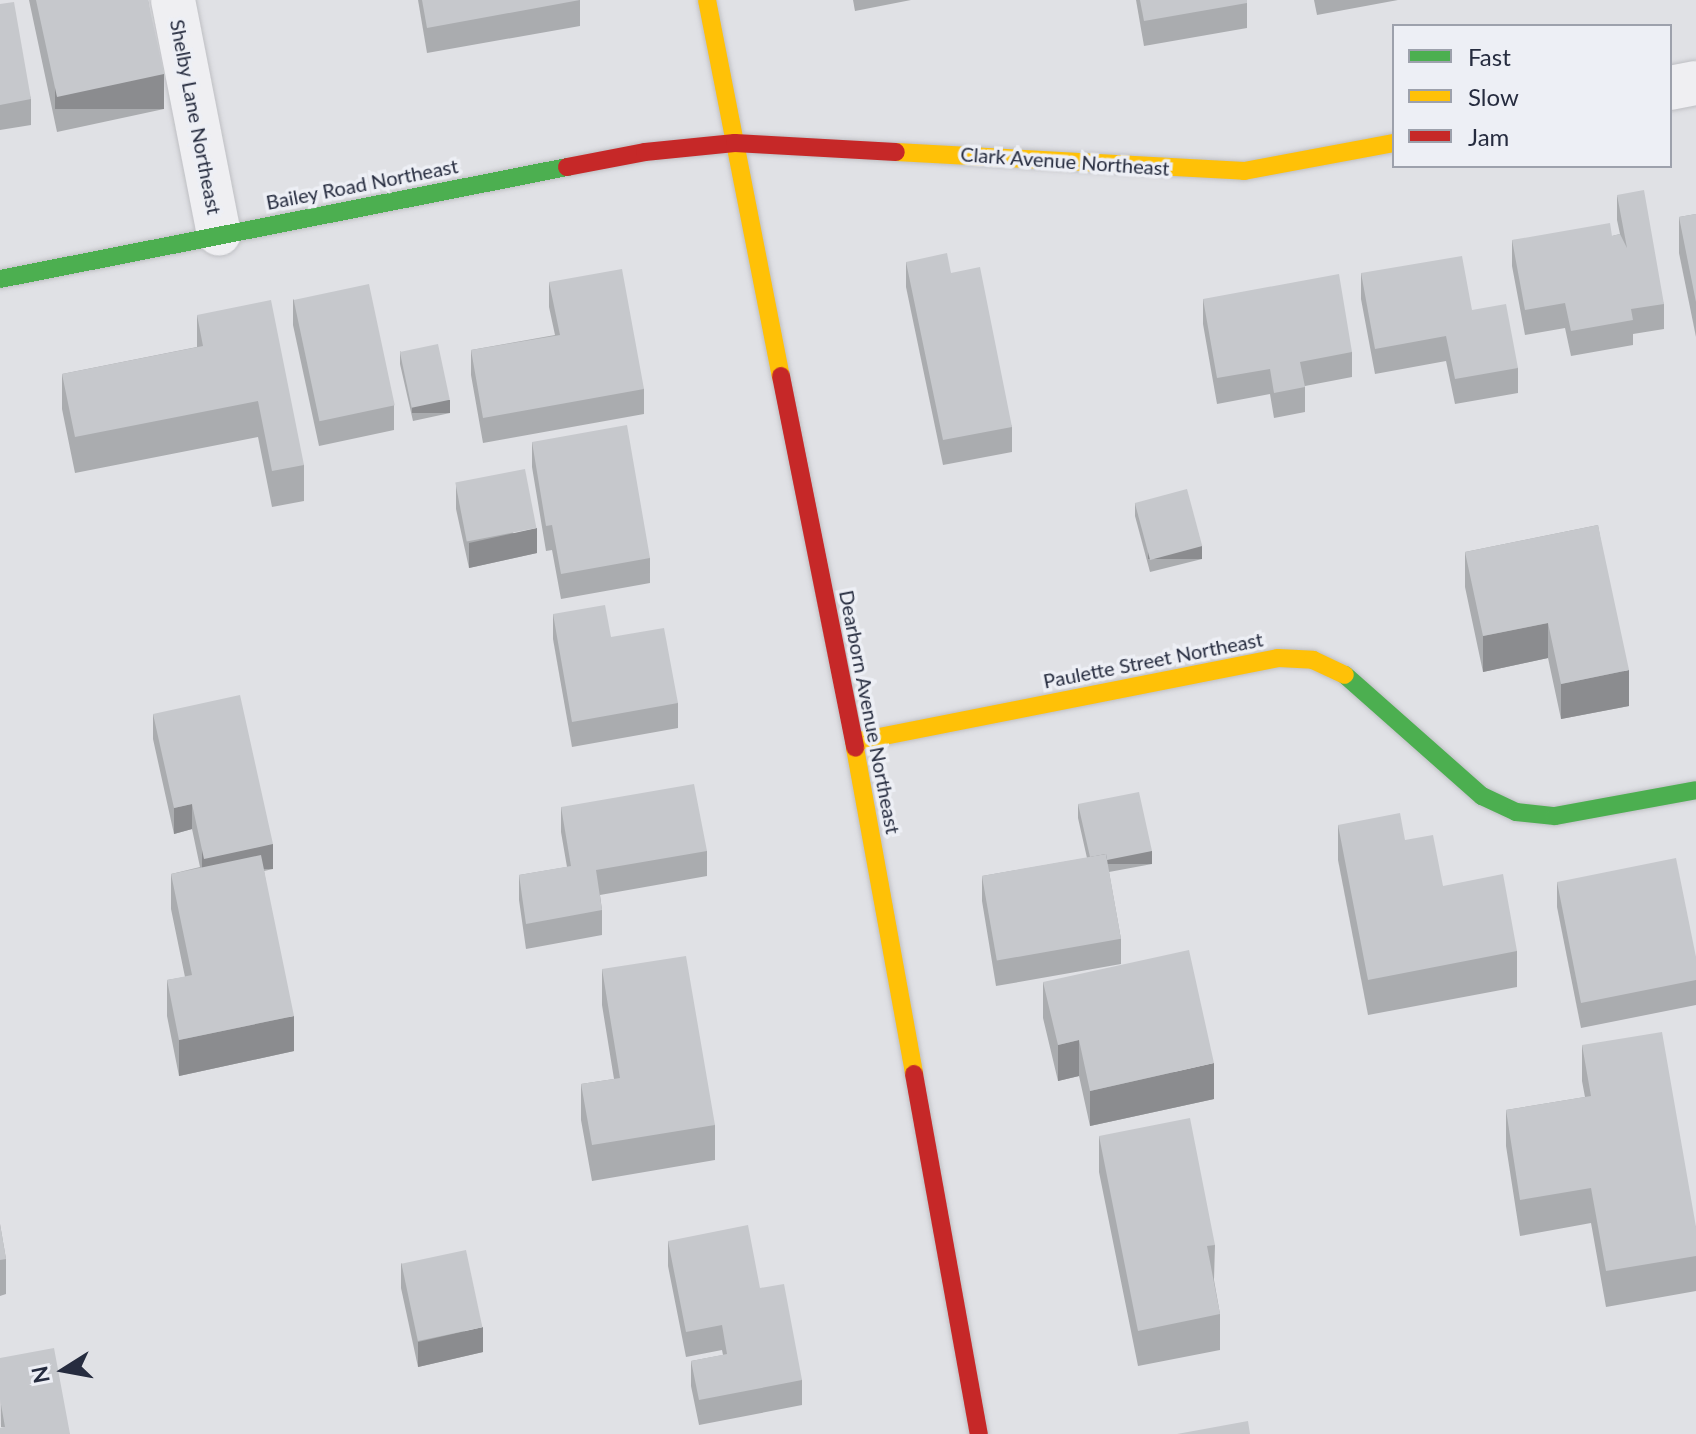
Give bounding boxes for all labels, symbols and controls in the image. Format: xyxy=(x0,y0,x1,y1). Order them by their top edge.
street label: Shelby Lane Northeast xyxy=(165,17,227,217)
legend xyxy=(1392,24,1672,168)
text: Fast xyxy=(1468,42,1511,71)
text: Slow xyxy=(1468,82,1519,111)
text: Jam xyxy=(1468,122,1509,151)
street label: Clark Avenue Northeast xyxy=(959,142,1171,180)
street label: Bailey Road Northeast xyxy=(264,154,460,214)
street label: Dearborn Avenue Northeast xyxy=(835,588,905,836)
street label: Paulette Street Northeast xyxy=(1041,627,1265,693)
north arrow xyxy=(24,1330,104,1410)
text: N xyxy=(25,1364,55,1386)

